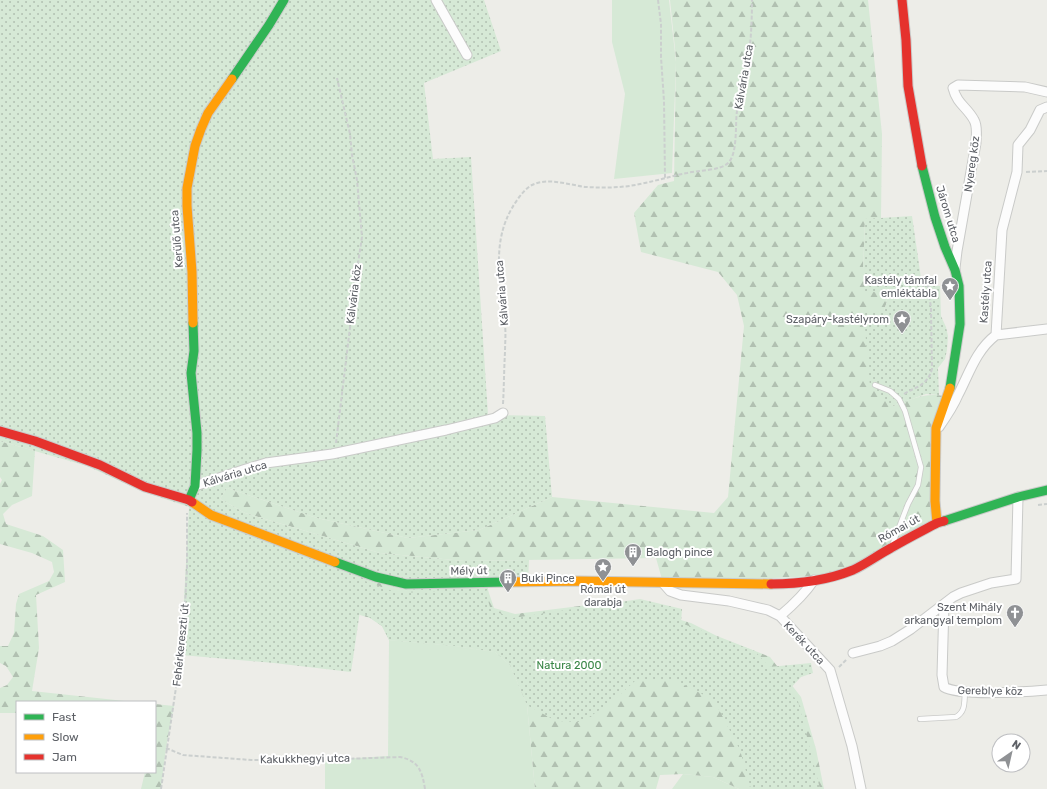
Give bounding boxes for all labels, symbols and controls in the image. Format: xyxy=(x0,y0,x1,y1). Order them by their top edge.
street label: Kálvária utca xyxy=(732,43,756,111)
street label: Nyereg köz xyxy=(962,135,982,193)
street label: Járom utca xyxy=(933,184,963,244)
street label: Kerülő utca xyxy=(168,210,186,268)
street label: Kálvária utca xyxy=(493,260,511,326)
street label: Kastély utca xyxy=(977,260,995,324)
street label: Kálvária köz xyxy=(344,263,364,325)
place label: Kastély támfal emléktábla xyxy=(864,274,937,300)
place icon: Kastély támfal emléktábla xyxy=(940,276,960,301)
place icon: Szapáry-kastélyrom xyxy=(892,309,912,334)
place label: Szapáry-kastélyrom xyxy=(786,313,889,326)
street label: Kálvária utca xyxy=(202,458,268,490)
street label: Római út xyxy=(876,512,923,546)
building icon: Balogh pince xyxy=(623,542,643,567)
place label: Balogh pince xyxy=(646,546,712,559)
place icon: Római út darabja xyxy=(593,557,613,582)
street label: Mély út xyxy=(450,564,488,578)
building icon: Buki Pince xyxy=(498,568,518,593)
place label: Buki Pince xyxy=(521,572,575,585)
place label: Római út darabja xyxy=(580,583,626,609)
place label: Szent Mihály arkangyal templom xyxy=(904,601,1002,627)
street label: Fehérkereszti út xyxy=(170,602,192,687)
church icon: Szent Mihály arkangyal templom xyxy=(1005,603,1025,628)
street label: Kerék utca xyxy=(781,619,827,667)
park label: Natura 2000 xyxy=(537,659,601,672)
street label: Gereblye köz xyxy=(957,684,1023,698)
legend xyxy=(16,701,156,773)
text: Fast xyxy=(52,710,76,724)
text: Slow xyxy=(52,730,79,744)
north arrow xyxy=(991,733,1031,773)
text: N xyxy=(1009,738,1023,753)
text: Jam xyxy=(52,750,77,764)
street label: Kakukkhegyi utca xyxy=(260,752,350,766)

